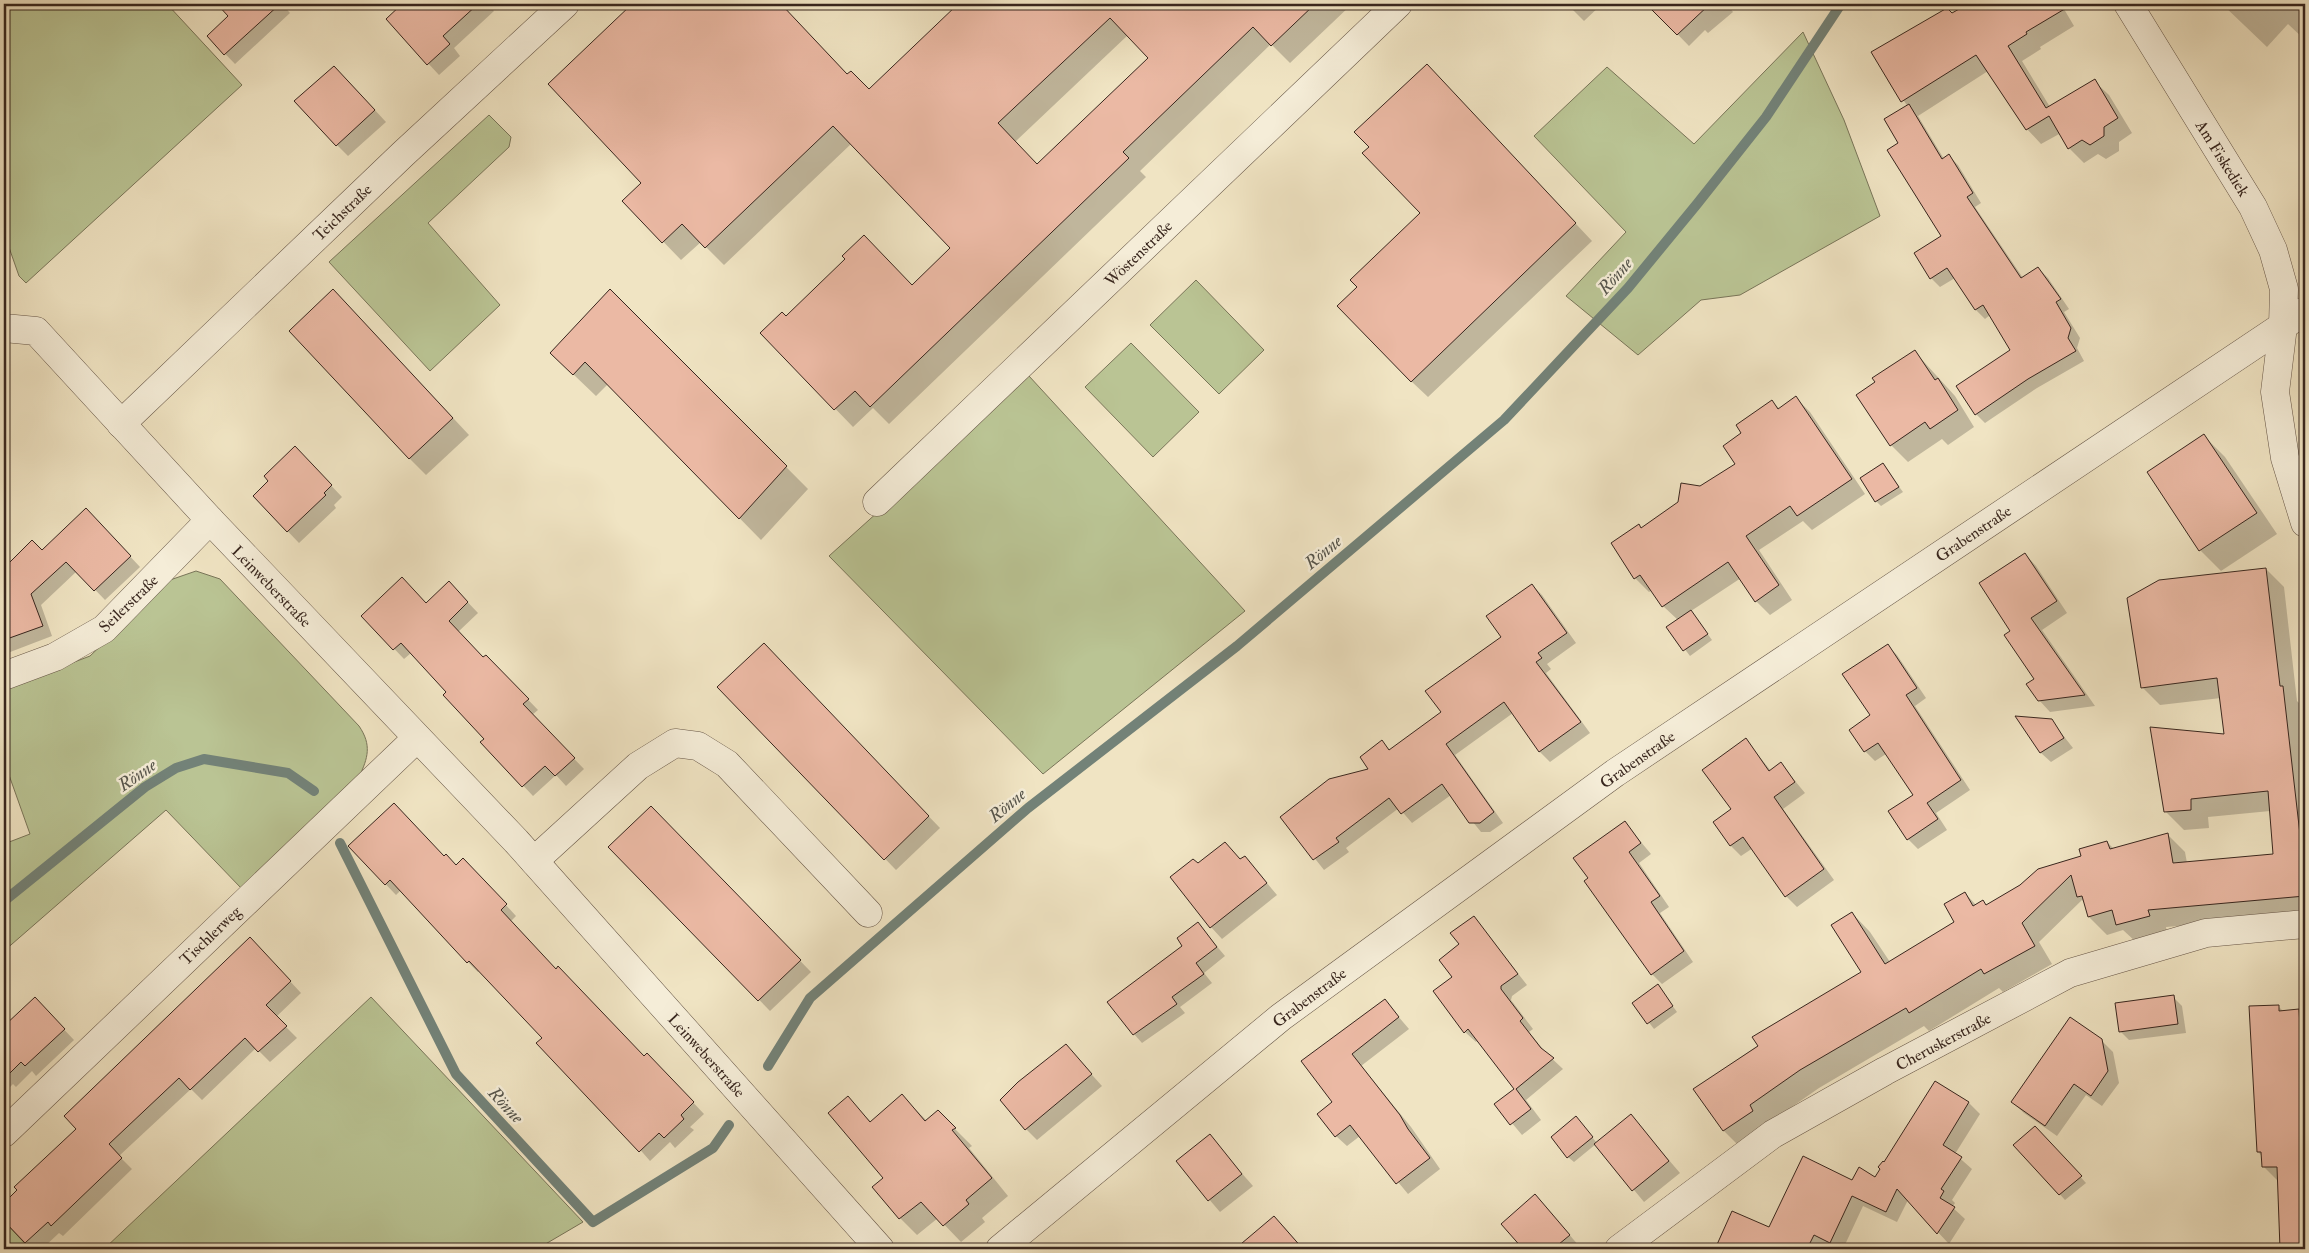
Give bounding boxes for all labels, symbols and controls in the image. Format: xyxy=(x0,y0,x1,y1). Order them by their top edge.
street label: Am Fiskediek xyxy=(2190,116,2254,201)
street label: Teichstraße xyxy=(309,180,377,246)
street label: Wöstenstraße xyxy=(1100,216,1177,292)
water label: Rönne xyxy=(1592,252,1639,301)
street label: Grabenstraße xyxy=(1932,501,2016,567)
water label: Rönne xyxy=(1299,529,1348,575)
street label: Leinweberstraße xyxy=(227,542,316,632)
street label: Seilerstraße xyxy=(95,570,163,637)
street label: Grabenstraße xyxy=(1596,726,1679,793)
water label: Rönne xyxy=(113,753,162,797)
water label: Rönne xyxy=(983,782,1032,828)
street label: Tischlerweg xyxy=(176,901,246,970)
street label: Grabenstraße xyxy=(1269,963,1351,1032)
street label: Cheruskerstraße xyxy=(1892,1008,1995,1075)
street label: Leinweberstraße xyxy=(663,1010,749,1102)
water label: Rönne xyxy=(482,1081,529,1129)

